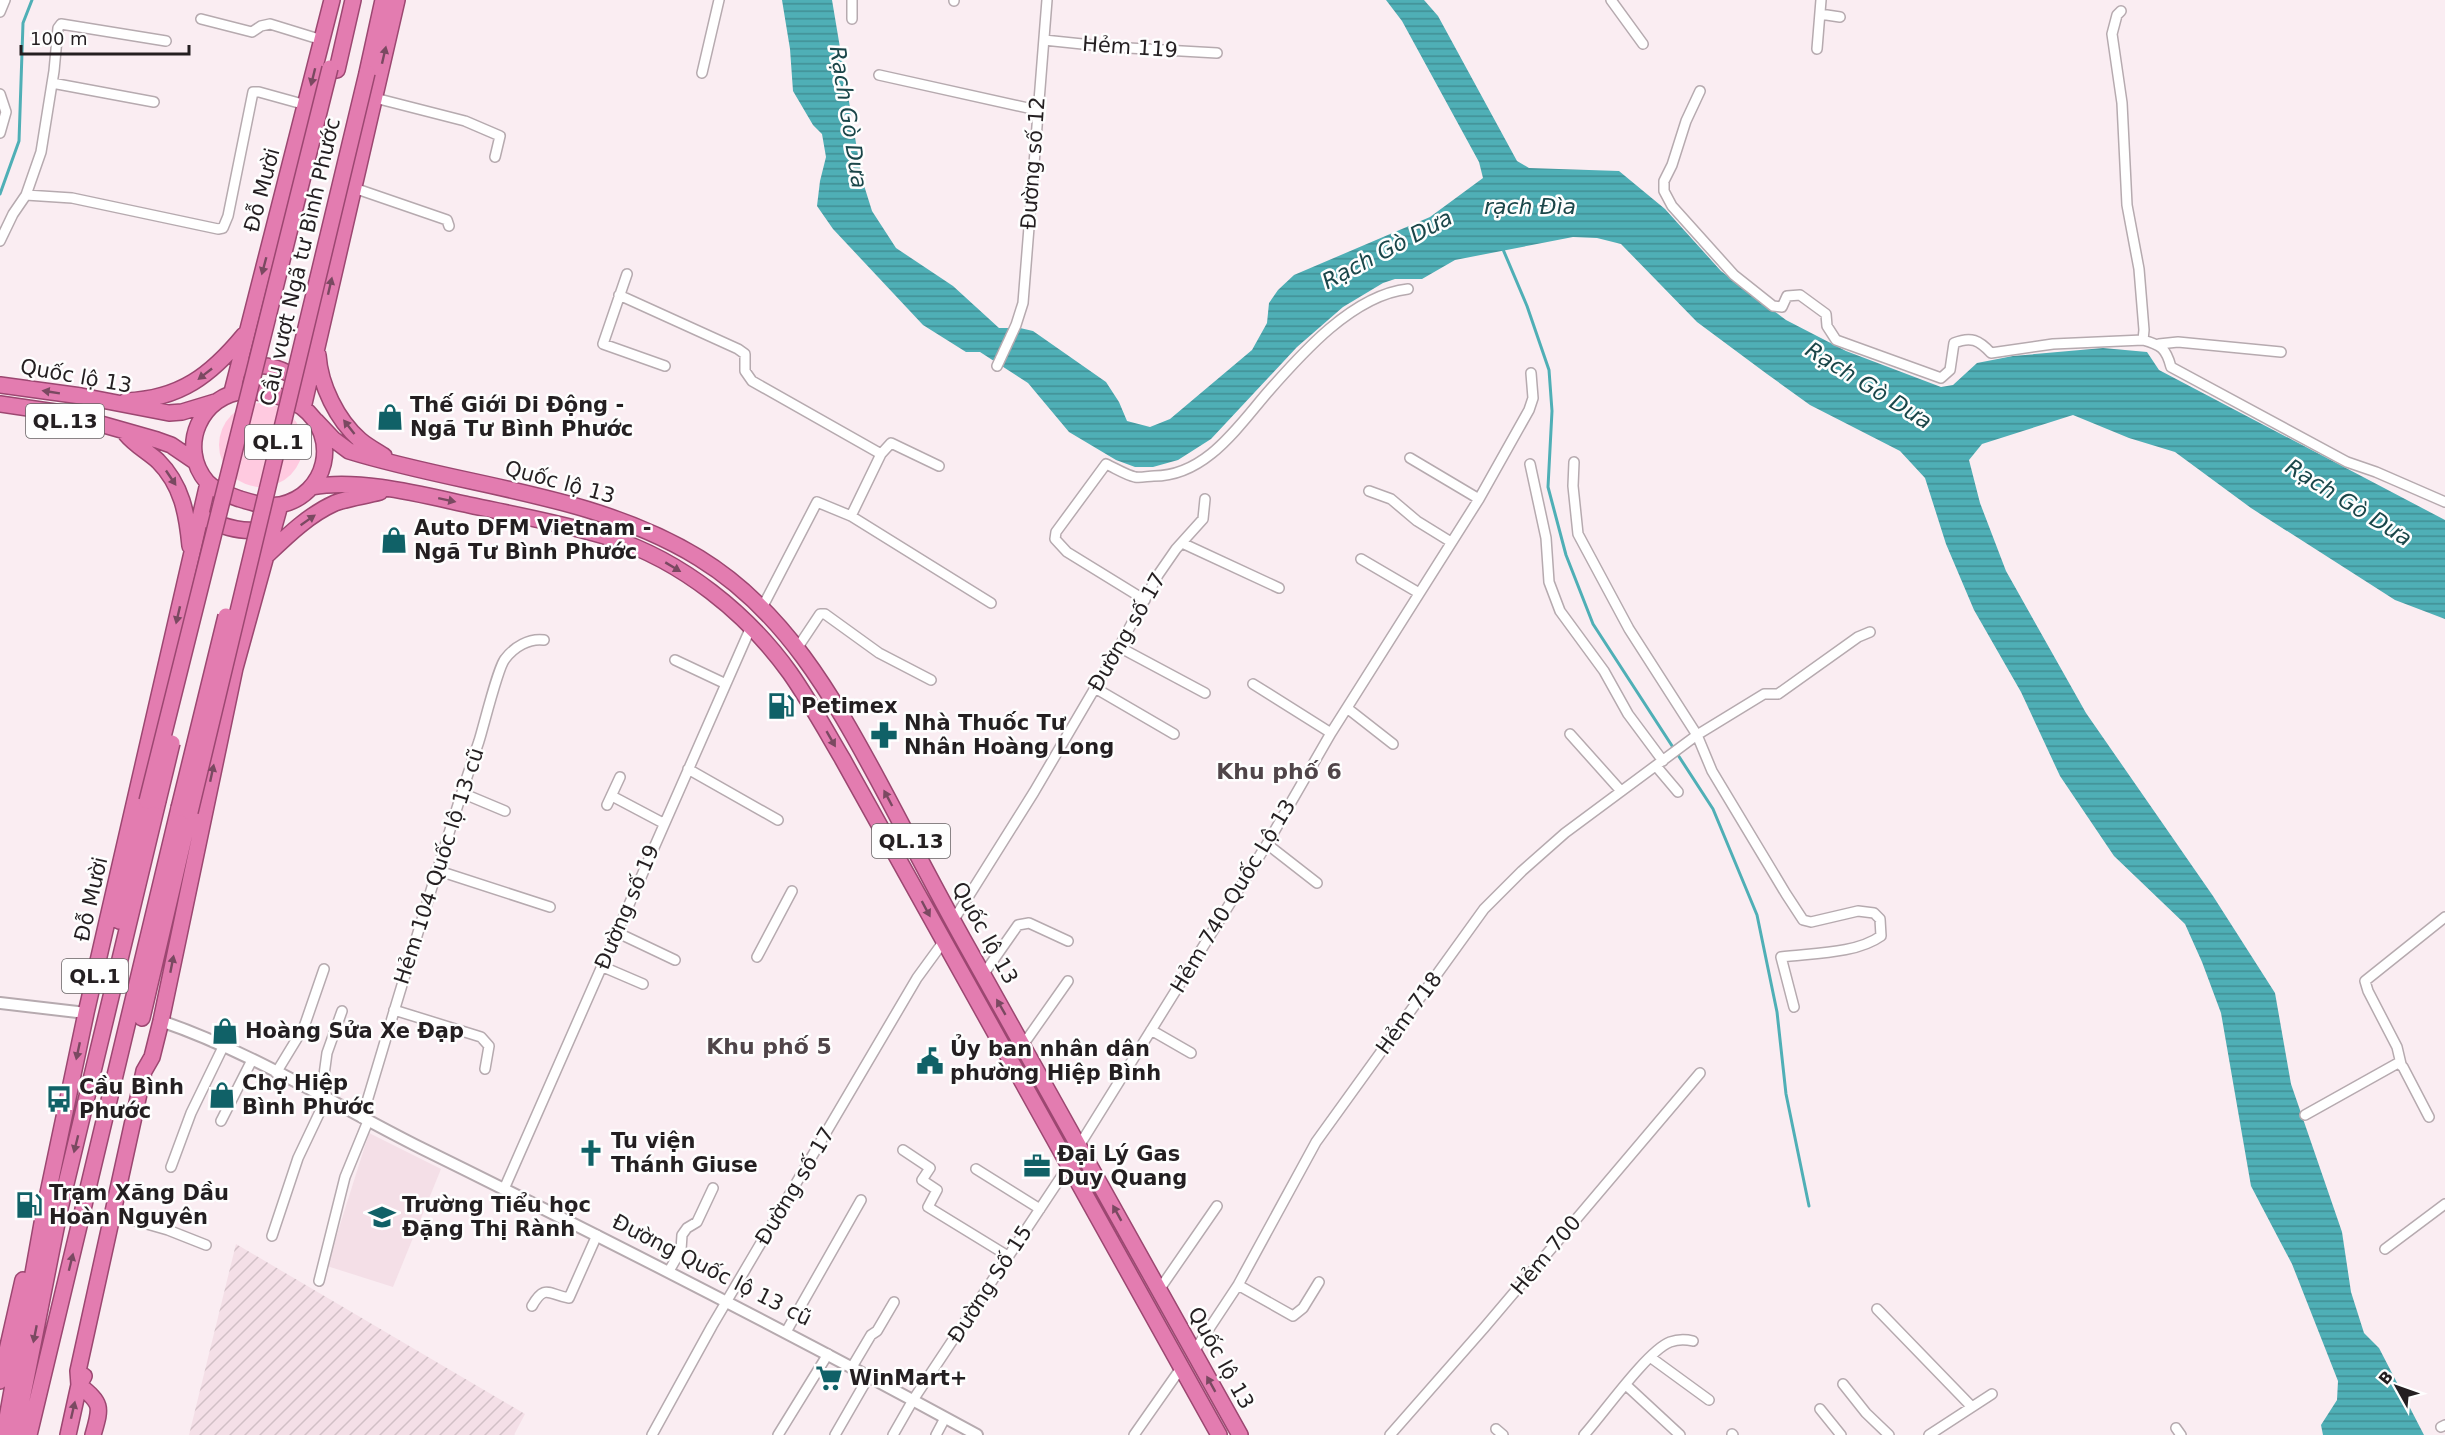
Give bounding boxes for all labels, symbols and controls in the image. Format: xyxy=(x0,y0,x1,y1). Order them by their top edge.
scale bar xyxy=(21,18,189,56)
text: 100 m xyxy=(30,28,88,49)
street label: Hẻm 119 xyxy=(1081,32,1179,62)
water label: Rạch Gò Dưa xyxy=(825,44,872,190)
one-way arrow xyxy=(380,46,389,65)
one-way arrow xyxy=(308,68,317,86)
street label: Đường số 12 xyxy=(1016,96,1050,230)
street label: Cầu vượt Ngã tư Bình Phước xyxy=(255,116,345,408)
street label: Đỗ Mười xyxy=(238,145,285,235)
water label: rạch Đìa xyxy=(1484,194,1576,219)
water label: Rạch Gò Dưa xyxy=(1318,205,1457,294)
one-way arrow xyxy=(258,257,268,275)
one-way arrow xyxy=(326,277,336,295)
water label: Rạch Gò Dưa xyxy=(1801,337,1936,434)
street label: Quốc lộ 13 xyxy=(18,354,134,398)
one-way arrow xyxy=(197,368,213,381)
one-way arrow xyxy=(41,387,60,396)
place label: Thế Giới Di Động - Ngã Tư Bình Phước xyxy=(410,393,633,441)
shop icon: Thế Giới Di Động - Ngã Tư Bình Phước xyxy=(375,402,405,432)
road number: QL.13 xyxy=(26,404,104,438)
one-way arrow xyxy=(342,419,355,435)
road number: QL.1 xyxy=(245,425,311,459)
water label: Rạch Gò Dưa xyxy=(2281,454,2416,551)
street label: Quốc lộ 13 xyxy=(502,456,618,508)
one-way arrow xyxy=(165,470,177,486)
one-way arrow xyxy=(437,496,456,505)
one-way arrow xyxy=(300,515,316,526)
place label: Auto DFM Vietnam - Ngã Tư Bình Phước xyxy=(414,516,651,564)
shop icon: Auto DFM Vietnam - Ngã Tư Bình Phước xyxy=(379,525,409,555)
one-way arrow xyxy=(665,562,682,572)
street label: Đường số 17 xyxy=(1083,568,1171,696)
one-way arrow xyxy=(173,606,183,625)
fuel station icon: Petimex xyxy=(766,691,796,721)
place label: Petimex xyxy=(801,694,898,718)
place label: Nhà Thuốc Tư Nhân Hoàng Long xyxy=(904,711,1114,759)
pharmacy icon: Nhà Thuốc Tư Nhân Hoàng Long xyxy=(869,720,899,750)
one-way arrow xyxy=(826,731,836,748)
street label: Hẻm 104 Quốc lộ 13 cũ xyxy=(389,745,489,987)
district label: Khu phố 6 xyxy=(1216,759,1342,784)
one-way arrow xyxy=(208,764,218,783)
one-way arrow xyxy=(883,789,893,806)
street label: Hẻm 740 Quốc Lộ 13 xyxy=(1166,795,1300,997)
road number: QL.13 xyxy=(872,824,950,858)
street label: Đường số 19 xyxy=(590,841,664,973)
street label: Đỗ Mười xyxy=(69,854,112,944)
street label: Quốc lộ 13 xyxy=(947,878,1023,988)
one-way arrow xyxy=(921,901,931,918)
one-way arrow xyxy=(168,954,177,973)
road number: QL.1 xyxy=(62,959,128,993)
street label: Hẻm 718 xyxy=(1371,967,1447,1059)
one-way arrow xyxy=(996,998,1006,1015)
shop icon: Hoàng Sửa Xe Đạp xyxy=(210,1016,240,1046)
place label: Hoàng Sửa Xe Đạp xyxy=(245,1019,464,1043)
district label: Khu phố 5 xyxy=(706,1034,832,1059)
place label: Ủy ban nhân dân phường Hiệp Bình xyxy=(950,1034,1161,1085)
one-way arrow xyxy=(73,1042,82,1061)
public building icon: Ủy ban nhân dân phường Hiệp Bình xyxy=(915,1046,945,1076)
place label: Chợ Hiệp Bình Phước xyxy=(242,1071,375,1119)
place label: Cầu Bình Phước xyxy=(79,1075,184,1123)
shop icon: Chợ Hiệp Bình Phước xyxy=(207,1080,237,1110)
bus stop icon: Cầu Bình Phước xyxy=(44,1084,74,1114)
street label: Đường số 17 xyxy=(750,1123,840,1249)
place label: Tu viện Thánh Giuse xyxy=(611,1129,758,1177)
one-way arrow xyxy=(70,1135,80,1153)
church icon: Tu viện Thánh Giuse xyxy=(576,1138,606,1168)
place label: Đại Lý Gas Duy Quang xyxy=(1057,1142,1187,1190)
office icon: Đại Lý Gas Duy Quang xyxy=(1022,1151,1052,1181)
place label: Trạm Xăng Dầu Hoàn Nguyên xyxy=(49,1181,229,1229)
fuel station icon: Trạm Xăng Dầu Hoàn Nguyên xyxy=(14,1190,44,1220)
place label: Trường Tiểu học Đặng Thị Rành xyxy=(402,1192,591,1241)
school or university icon: Trường Tiểu học Đặng Thị Rành xyxy=(367,1202,397,1232)
one-way arrow xyxy=(1112,1204,1122,1221)
street label: Đường Quốc lộ 13 cũ xyxy=(608,1209,816,1331)
street label: Hẻm 700 xyxy=(1506,1211,1586,1299)
street label: Đường Số 15 xyxy=(943,1221,1037,1347)
one-way arrow xyxy=(66,1253,76,1271)
street label: Quốc lộ 13 xyxy=(1183,1303,1259,1413)
one-way arrow xyxy=(30,1325,39,1344)
north arrow xyxy=(2367,1357,2427,1417)
supermarket icon: WinMart+ xyxy=(814,1363,844,1393)
place label: WinMart+ xyxy=(849,1366,967,1390)
text: B xyxy=(2375,1367,2397,1388)
one-way arrow xyxy=(1206,1375,1216,1392)
one-way arrow xyxy=(69,1401,79,1419)

